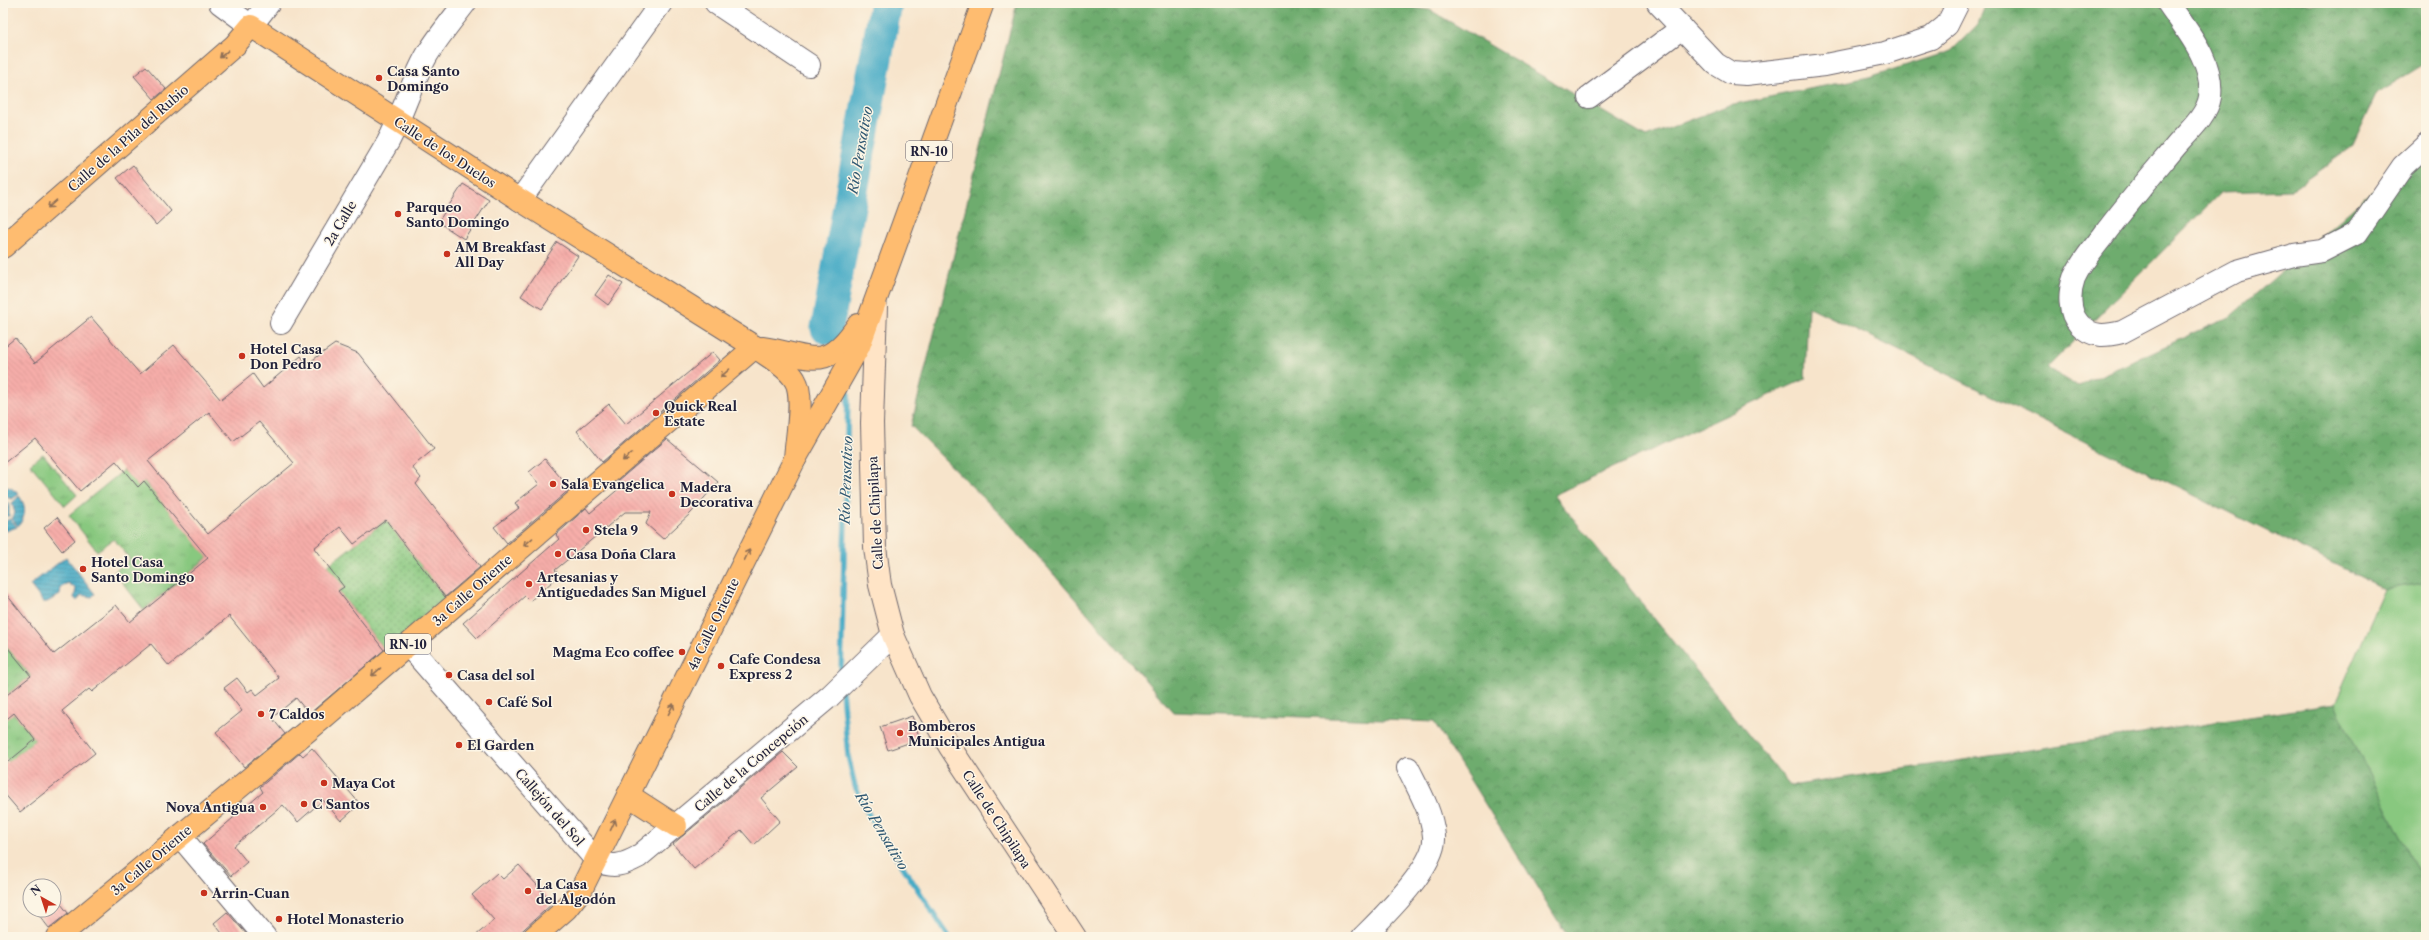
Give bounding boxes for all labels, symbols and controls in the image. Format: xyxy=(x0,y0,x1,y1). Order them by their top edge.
one-way arrow xyxy=(219,50,230,59)
place label: Casa Santo Domingo xyxy=(387,63,460,94)
marker: Casa Santo Domingo xyxy=(374,73,384,83)
street label: Calle de la Pila del Rubio xyxy=(64,81,192,195)
water label: Río Pensativo xyxy=(843,105,877,196)
street label: Calle de los Duelos xyxy=(391,113,499,191)
road number: RN-10 xyxy=(906,141,952,161)
street label: 2a Calle xyxy=(320,198,360,248)
one-way arrow xyxy=(47,199,58,208)
place label: Parqueo Santo Domingo xyxy=(406,199,509,230)
marker: Parqueo Santo Domingo xyxy=(393,209,403,219)
place label: AM Breakfast All Day xyxy=(454,239,547,270)
marker: AM Breakfast All Day xyxy=(442,249,452,259)
place label: Hotel Casa Don Pedro xyxy=(250,341,323,372)
marker: Hotel Casa Don Pedro xyxy=(237,351,247,361)
one-way arrow xyxy=(720,368,731,377)
place label: Quick Real Estate xyxy=(664,398,737,429)
marker: Quick Real Estate xyxy=(651,408,661,418)
water label: Río Pensativo xyxy=(835,435,857,525)
one-way arrow xyxy=(621,453,632,462)
street label: Calle de Chipilapa xyxy=(864,456,886,570)
place label: Sala Evangelica xyxy=(561,476,665,492)
marker: Sala Evangelica xyxy=(548,479,558,489)
place label: Madera Decorativa xyxy=(680,479,754,510)
marker: Madera Decorativa xyxy=(667,489,677,499)
place label: Stela 9 xyxy=(594,522,639,538)
marker: Stela 9 xyxy=(581,525,591,535)
one-way arrow xyxy=(523,537,533,546)
place label: Casa Doña Clara xyxy=(566,546,677,562)
marker: Casa Doña Clara xyxy=(553,549,563,559)
one-way arrow xyxy=(744,549,751,561)
street label: 3a Calle Oriente xyxy=(429,551,515,629)
place label: Hotel Casa Santo Domingo xyxy=(91,554,194,585)
marker: Hotel Casa Santo Domingo xyxy=(78,564,88,574)
place label: Artesanias y Antiguedades San Miguel xyxy=(536,569,707,600)
street label: 4a Calle Oriente xyxy=(684,575,742,673)
marker: Artesanias y Antiguedades San Miguel xyxy=(524,579,534,589)
road number: RN-10 xyxy=(385,634,431,654)
place label: Magma Eco coffee xyxy=(553,644,674,660)
marker: Magma Eco coffee xyxy=(677,647,687,657)
place label: Cafe Condesa Express 2 xyxy=(729,651,821,682)
marker: Cafe Condesa Express 2 xyxy=(716,661,726,671)
place label: Casa del sol xyxy=(457,667,535,683)
one-way arrow xyxy=(371,668,381,677)
marker: Casa del sol xyxy=(444,670,454,680)
place label: Café Sol xyxy=(497,694,553,710)
marker: Café Sol xyxy=(484,697,494,707)
one-way arrow xyxy=(668,703,675,715)
place label: 7 Caldos xyxy=(269,706,325,722)
marker: 7 Caldos xyxy=(256,709,266,719)
street label: Calle de la Concepción xyxy=(691,711,811,815)
place label: Bomberos Municipales Antigua xyxy=(908,718,1046,749)
marker: Bomberos Municipales Antigua xyxy=(895,728,905,738)
place label: El Garden xyxy=(467,737,534,753)
marker: El Garden xyxy=(454,740,464,750)
street label: Callejón del Sol xyxy=(512,765,588,849)
street label: Calle de Chipilapa xyxy=(959,767,1035,871)
place label: Maya Cot xyxy=(332,775,396,791)
marker: Maya Cot xyxy=(319,778,329,788)
water label: Río Pensativo xyxy=(851,788,913,874)
place label: C Santos xyxy=(312,796,370,812)
place label: Nova Antigua xyxy=(166,799,255,815)
marker: C Santos xyxy=(299,799,309,809)
marker: Nova Antigua xyxy=(258,802,268,812)
one-way arrow xyxy=(610,820,617,832)
street label: 3a Calle Oriente xyxy=(107,822,195,898)
place label: La Casa del Algodón xyxy=(536,876,616,907)
north arrow xyxy=(22,878,62,918)
text: N xyxy=(28,882,44,899)
place label: Arrin-Cuan xyxy=(211,885,290,901)
marker: La Casa del Algodón xyxy=(523,886,533,896)
marker: Arrin-Cuan xyxy=(199,888,209,898)
place label: Hotel Monasterio xyxy=(287,911,404,927)
marker: Hotel Monasterio xyxy=(274,914,284,924)

